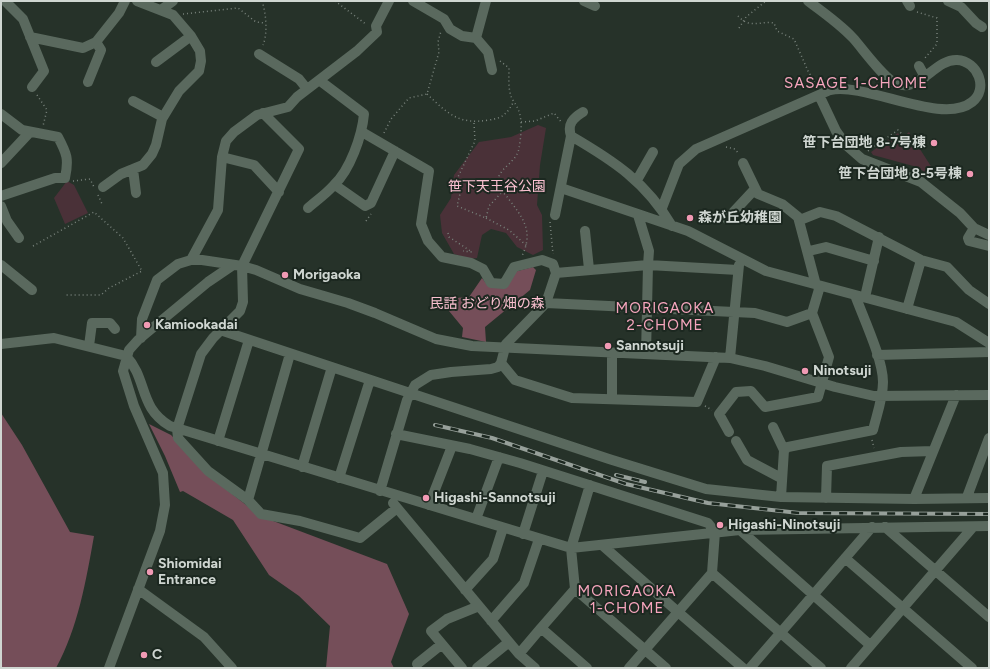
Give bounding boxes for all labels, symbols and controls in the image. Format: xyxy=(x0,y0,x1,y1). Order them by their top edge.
district label: SASAGE 1-CHOME xyxy=(784,75,928,93)
place label: 笹下台団地 8-7号棟 xyxy=(803,135,926,151)
marker: 笹下台団地 8-7号棟 xyxy=(929,138,939,148)
place label: 笹下台団地 8-5号棟 xyxy=(838,166,962,182)
marker: 笹下台団地 8-5号棟 xyxy=(965,169,975,179)
park label: 笹下天王谷公園 xyxy=(448,179,546,195)
place label: 森が丘幼稚園 xyxy=(698,210,782,226)
marker: 森が丘幼稚園 xyxy=(685,213,695,223)
place label: Morigaoka xyxy=(293,267,361,283)
marker: Morigaoka xyxy=(280,270,290,280)
park label: 民話 おどり畑の森 xyxy=(429,296,545,312)
district label: MORIGAOKA 2-CHOME xyxy=(616,300,714,335)
place label: Kamiookadai xyxy=(155,317,238,333)
marker: Kamiookadai xyxy=(142,320,152,330)
place label: Sannotsuji xyxy=(616,338,684,354)
marker: Sannotsuji xyxy=(603,341,613,351)
place label: Ninotsuji xyxy=(813,363,871,379)
marker: Ninotsuji xyxy=(800,366,810,376)
place label: Higashi-Sannotsuji xyxy=(434,490,556,506)
marker: Higashi-Sannotsuji xyxy=(421,493,431,503)
place label: Higashi-Ninotsuji xyxy=(728,517,840,533)
marker: Higashi-Ninotsuji xyxy=(715,520,725,530)
place label: Shiomidai Entrance xyxy=(158,556,222,588)
marker: Shiomidai Entrance xyxy=(145,567,155,577)
district label: MORIGAOKA 1-CHOME xyxy=(578,583,676,618)
place label: C xyxy=(152,647,162,663)
marker: C xyxy=(139,650,149,660)

